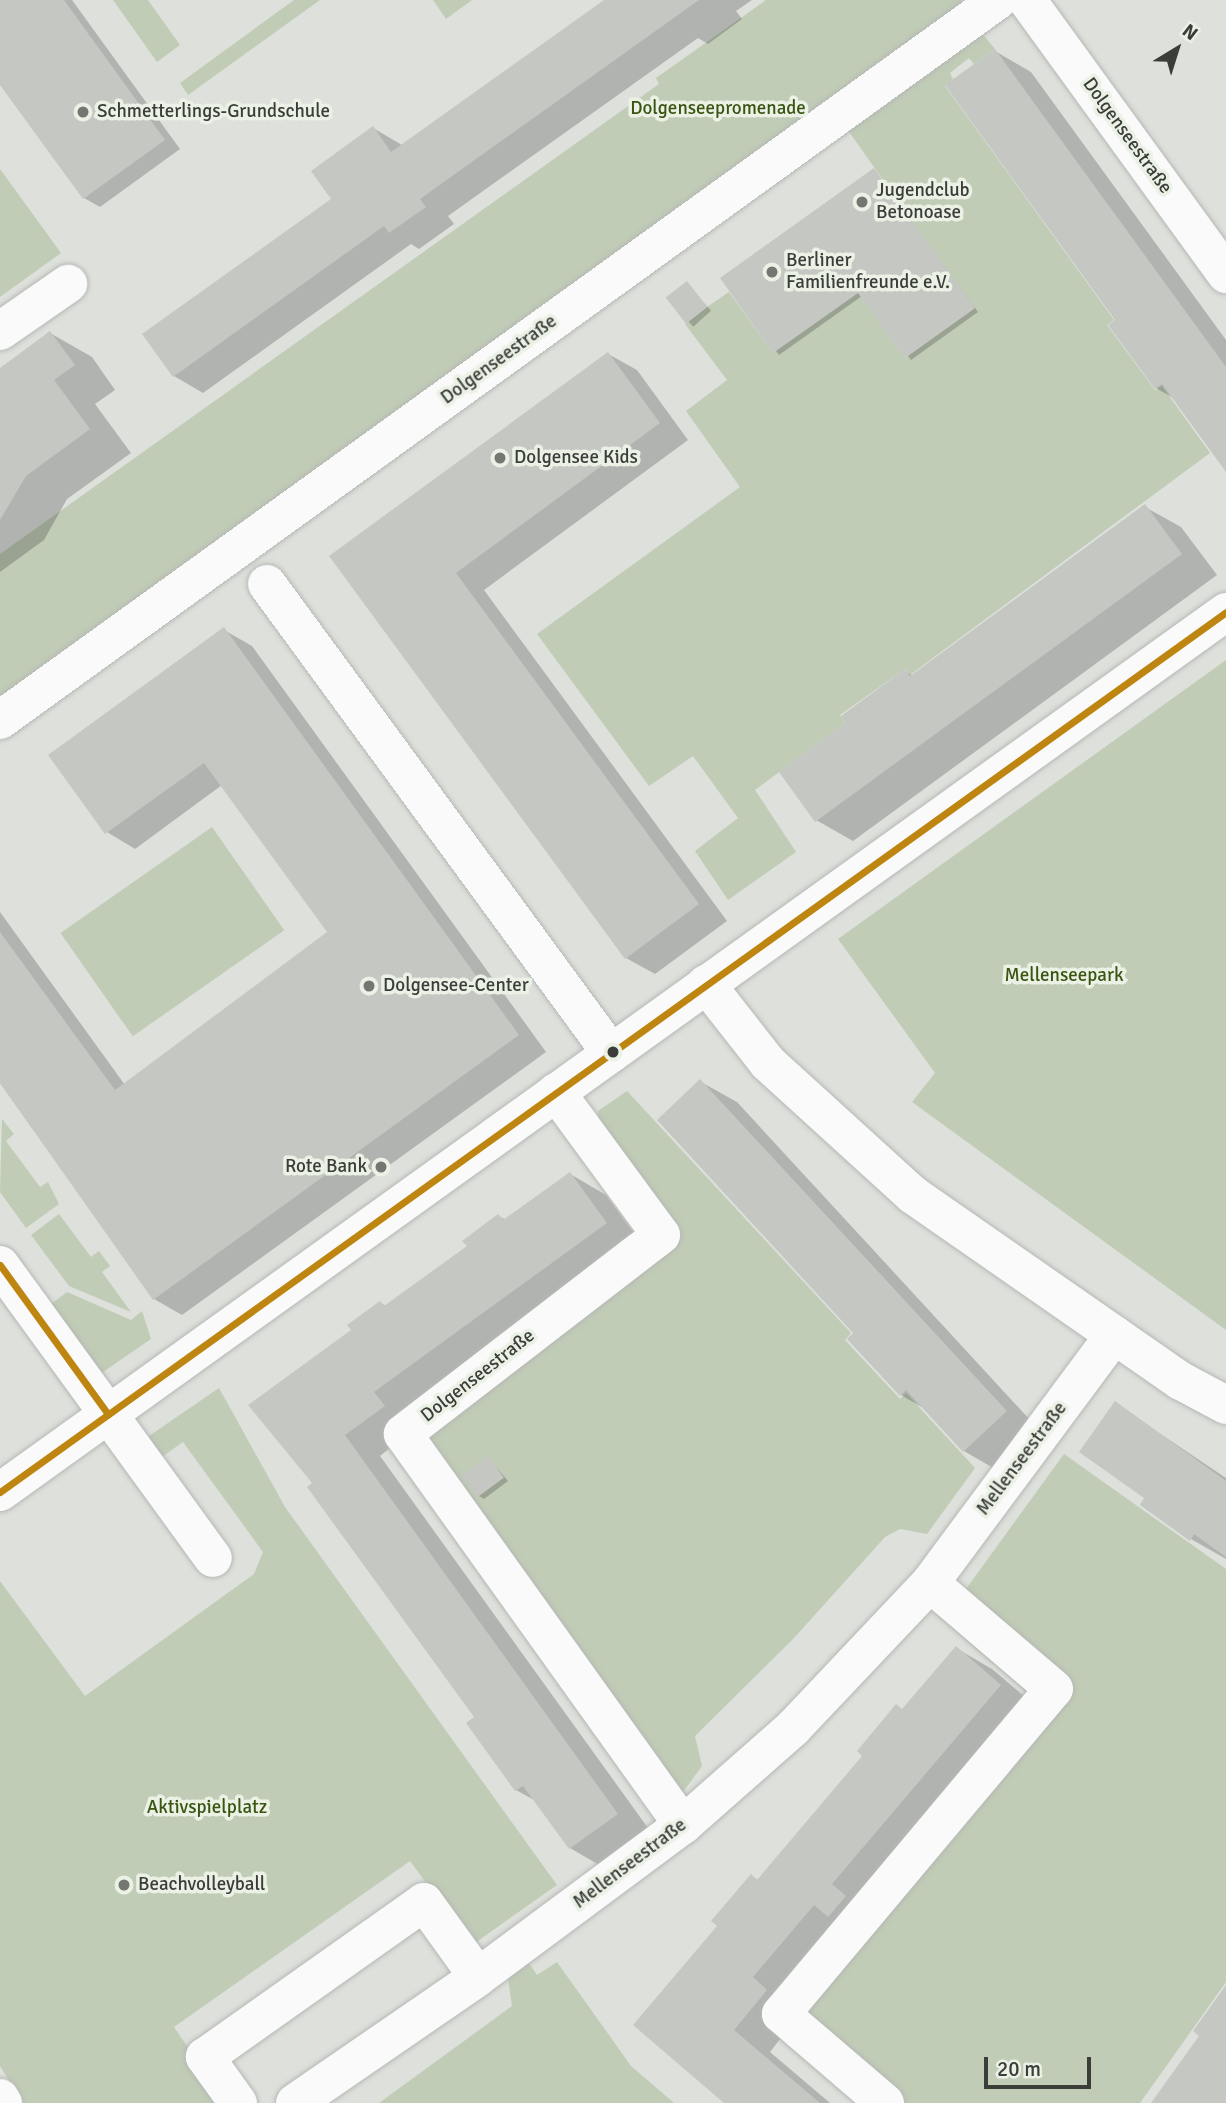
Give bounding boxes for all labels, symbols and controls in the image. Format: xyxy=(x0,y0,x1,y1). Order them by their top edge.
north arrow xyxy=(1142,14,1212,84)
text: N xyxy=(1177,19,1203,46)
street label: Dolgenseestraße xyxy=(1077,74,1177,198)
park label: Dolgenseepromenade xyxy=(630,98,806,120)
place label: Schmetterlings-Grundschule xyxy=(97,101,330,123)
marker: Schmetterlings-Grundschule xyxy=(75,104,91,120)
place label: Jugendclub Betonoase xyxy=(876,180,970,224)
marker: Jugendclub Betonoase xyxy=(854,194,870,210)
place label: Berliner Familienfreunde e.V. xyxy=(786,250,950,294)
marker: Berliner Familienfreunde e.V. xyxy=(764,264,780,280)
street label: Dolgenseestraße xyxy=(437,310,561,410)
place label: Dolgensee Kids xyxy=(514,447,638,469)
marker: Dolgensee Kids xyxy=(492,450,508,466)
park label: Mellenseepark xyxy=(1004,965,1124,987)
place label: Dolgensee-Center xyxy=(383,975,529,997)
marker: Dolgensee-Center xyxy=(361,978,377,994)
unlabelled marker xyxy=(606,1045,620,1059)
place label: Rote Bank xyxy=(285,1156,367,1178)
marker: Rote Bank xyxy=(373,1159,389,1175)
street label: Dolgenseestraße xyxy=(417,1325,539,1427)
street label: Mellenseestraße xyxy=(972,1398,1072,1520)
park label: Aktivspielplatz xyxy=(147,1797,267,1819)
street label: Mellenseestraße xyxy=(569,1814,691,1914)
place label: Beachvolleyball xyxy=(138,1874,265,1896)
marker: Beachvolleyball xyxy=(116,1877,132,1893)
scale bar xyxy=(988,2044,1095,2088)
text: 20 m xyxy=(997,2056,1041,2082)

